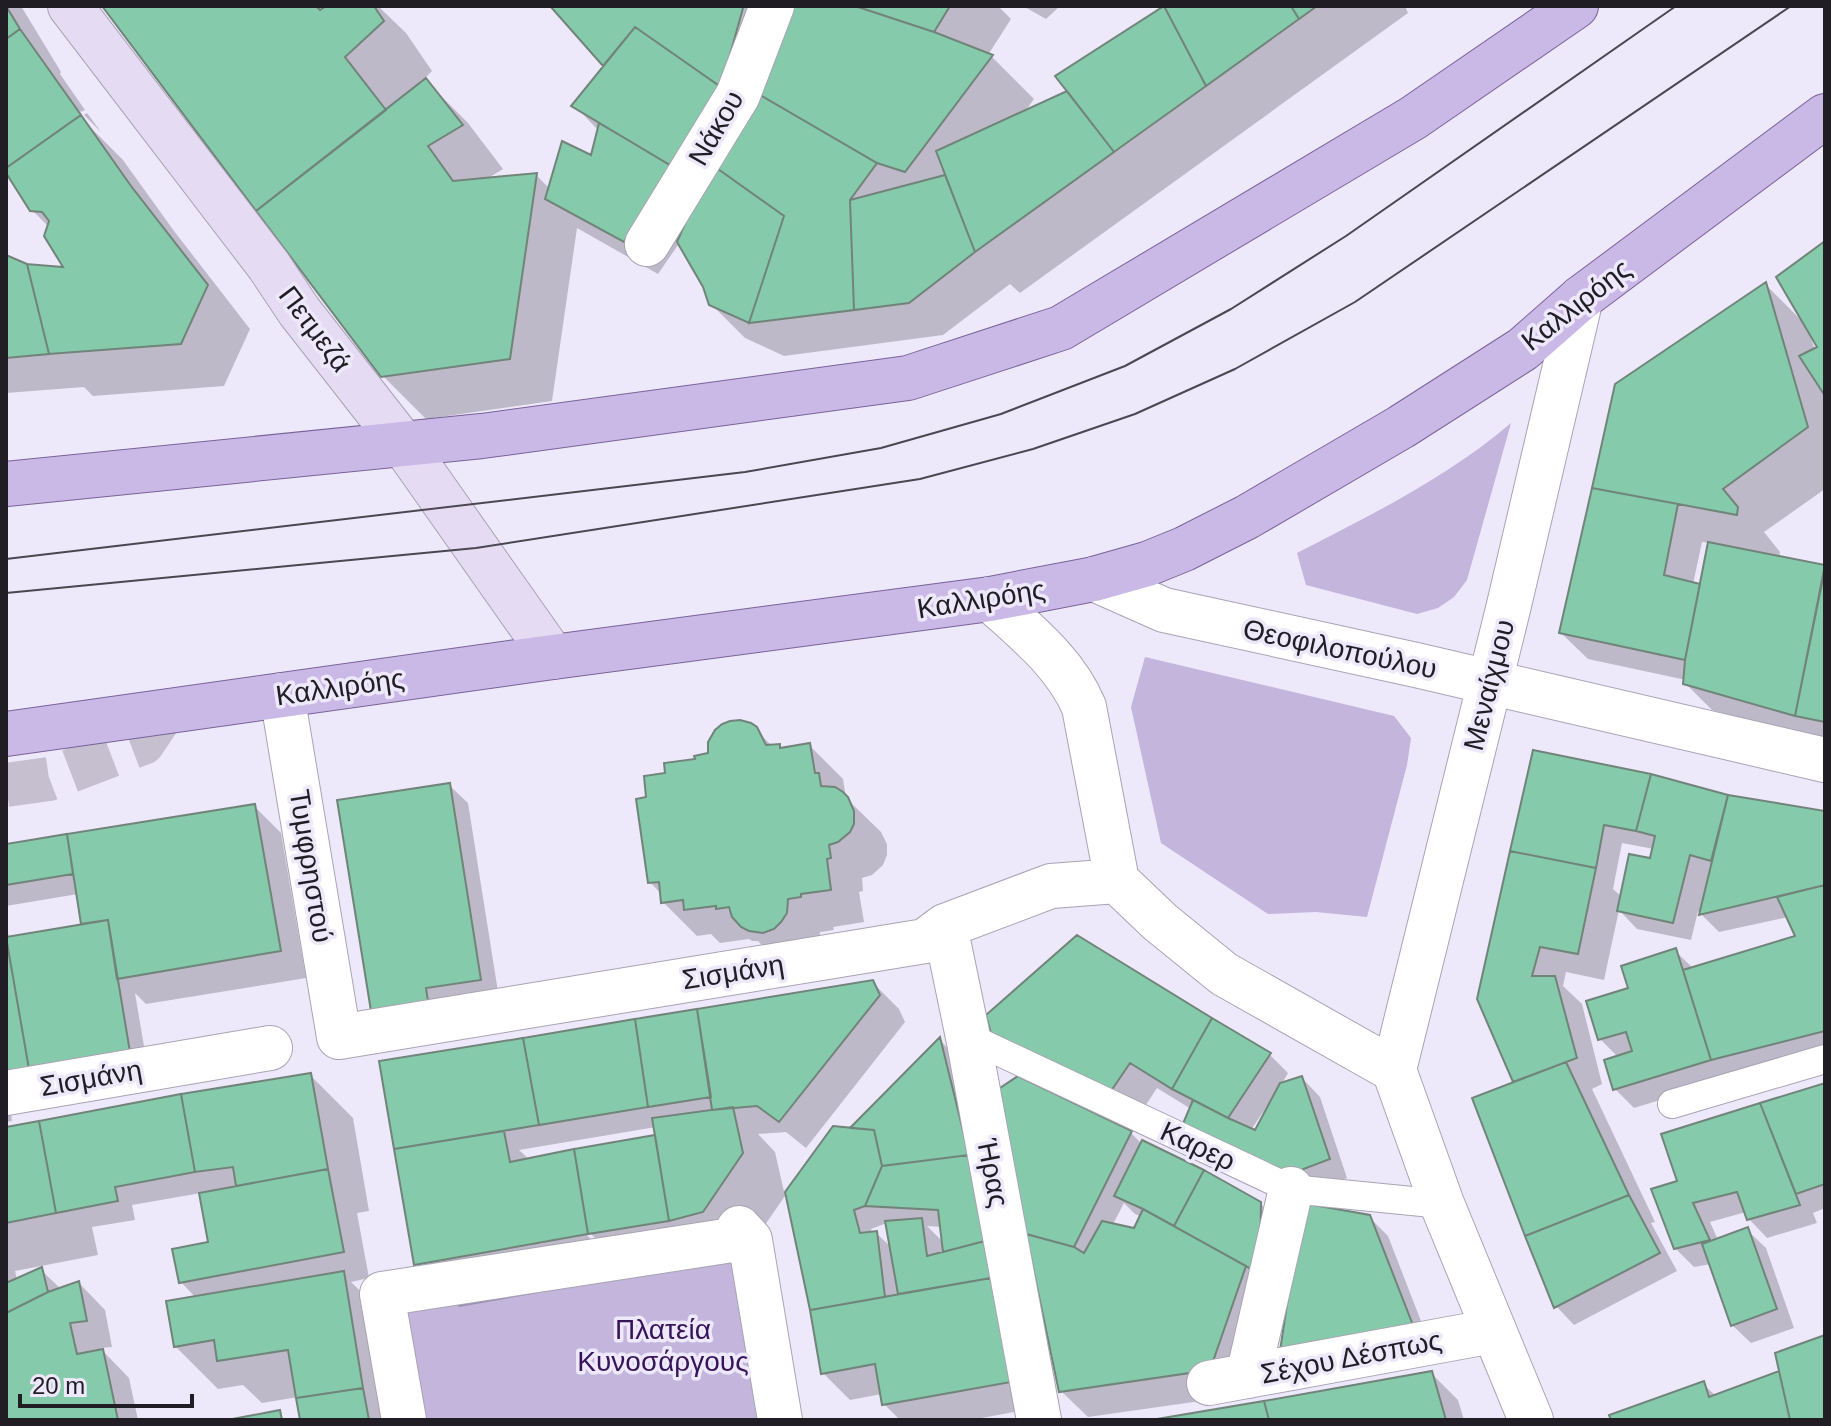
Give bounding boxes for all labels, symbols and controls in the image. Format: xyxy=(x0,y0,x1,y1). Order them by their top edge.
street label: Νάκου xyxy=(682,85,750,171)
street label: Καλλιρόης xyxy=(1516,253,1636,357)
street label: Πετμεζά xyxy=(273,280,357,378)
street label: Καλλιρόης xyxy=(915,574,1047,624)
street label: Θεοφιλοπούλου xyxy=(1240,613,1440,685)
street label: Μεναίχμου xyxy=(1458,616,1520,754)
street label: Καλλιρόης xyxy=(274,663,406,711)
street label: Τυμφρηστού xyxy=(284,787,338,945)
street label: Σισμάνη xyxy=(680,949,786,995)
street label: Σισμάνη xyxy=(38,1054,144,1102)
street label: Καρερ xyxy=(1156,1115,1240,1177)
street label: Ήρας xyxy=(971,1135,1015,1210)
park label: Πλατεία Κυνοσάργους xyxy=(577,1314,749,1377)
street label: Σέχου Δέσπως xyxy=(1258,1324,1444,1390)
scale bar xyxy=(20,1358,192,1408)
text: 20 m xyxy=(32,1372,85,1399)

